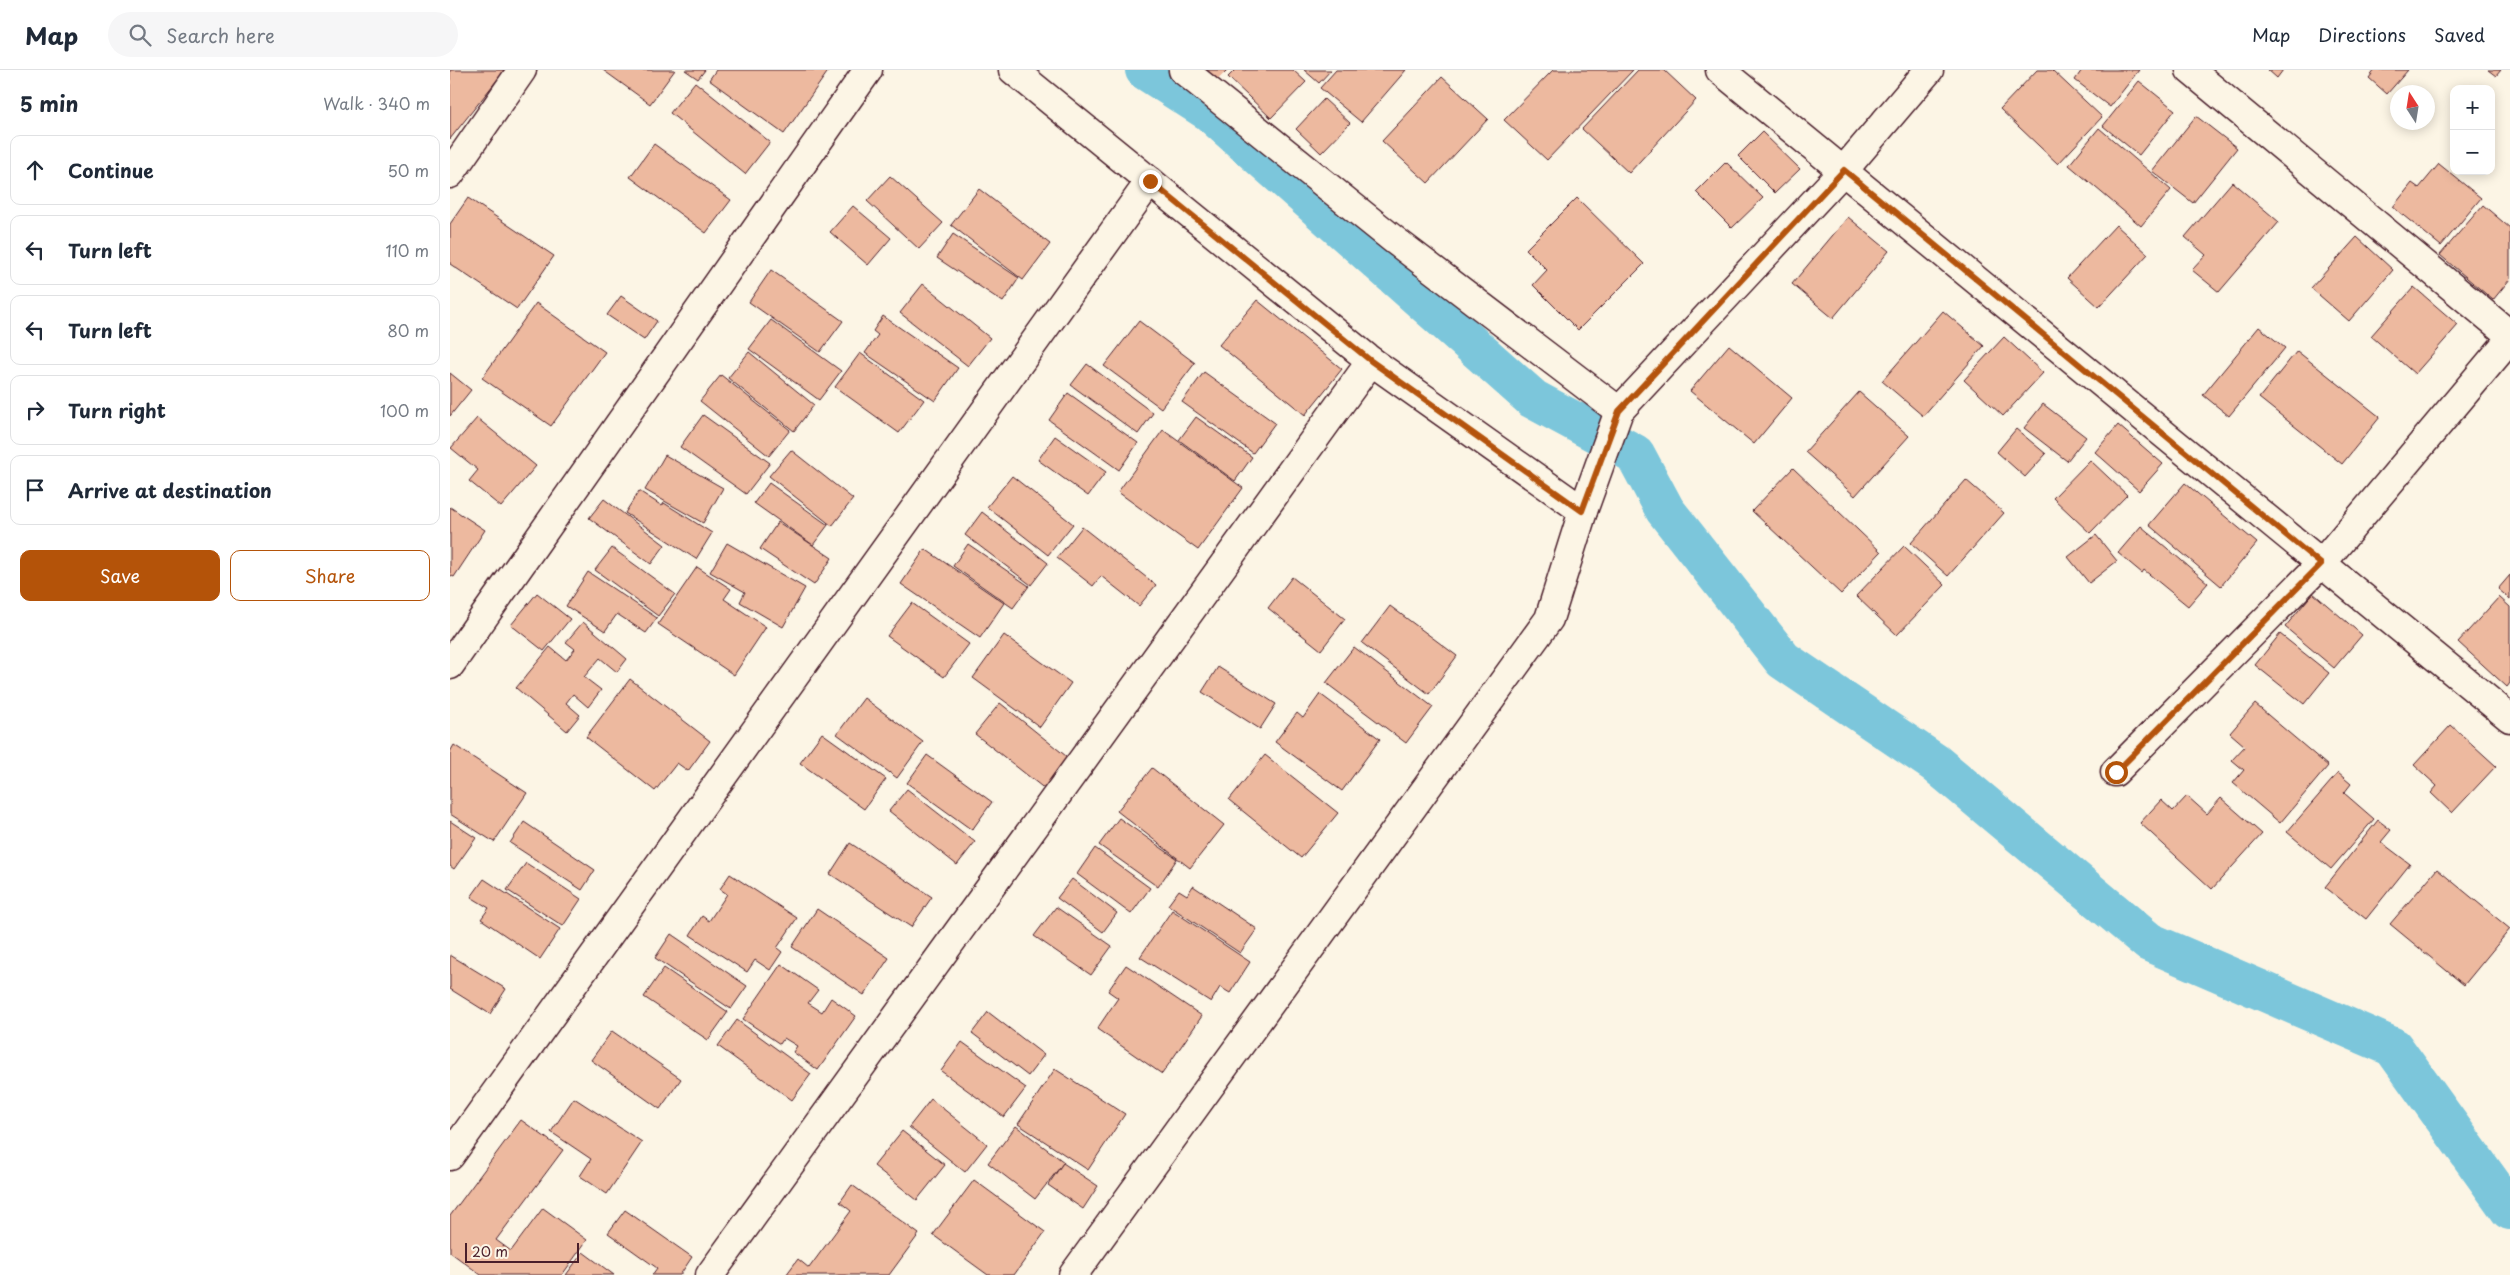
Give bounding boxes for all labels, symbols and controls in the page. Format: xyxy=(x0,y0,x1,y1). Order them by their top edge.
search box xyxy=(108,12,458,57)
text: Map xyxy=(25,17,78,53)
icon: search xyxy=(126,21,154,49)
text: Search here xyxy=(166,21,275,49)
text: Map xyxy=(2252,21,2290,48)
text: Directions xyxy=(2318,21,2406,48)
text: Saved xyxy=(2434,21,2485,48)
north arrow xyxy=(2390,85,2435,130)
map controls xyxy=(2450,85,2495,175)
button: + xyxy=(2450,85,2495,130)
text: 5 min xyxy=(20,87,78,119)
text: Walk · 340 m xyxy=(323,91,430,115)
button: − xyxy=(2450,130,2495,175)
icon: ahead xyxy=(21,156,49,184)
text: Continue xyxy=(68,156,154,184)
text: 50 m xyxy=(388,158,429,182)
route end xyxy=(1139,170,1162,193)
icon: left xyxy=(21,236,49,264)
text: Turn left xyxy=(68,236,152,264)
text: 110 m xyxy=(386,238,429,262)
icon: left xyxy=(21,316,49,344)
text: Turn left xyxy=(68,316,152,344)
text: 80 m xyxy=(387,318,429,342)
icon: right xyxy=(21,396,49,424)
text: Turn right xyxy=(68,396,166,424)
text: 100 m xyxy=(380,398,429,422)
icon: arrive xyxy=(21,476,49,504)
text: Arrive at destination xyxy=(68,476,272,504)
button: Save xyxy=(20,550,220,601)
button: Share xyxy=(230,550,430,601)
route start xyxy=(2105,761,2128,784)
scale bar xyxy=(465,1240,579,1263)
text: 20 m xyxy=(472,1241,508,1262)

